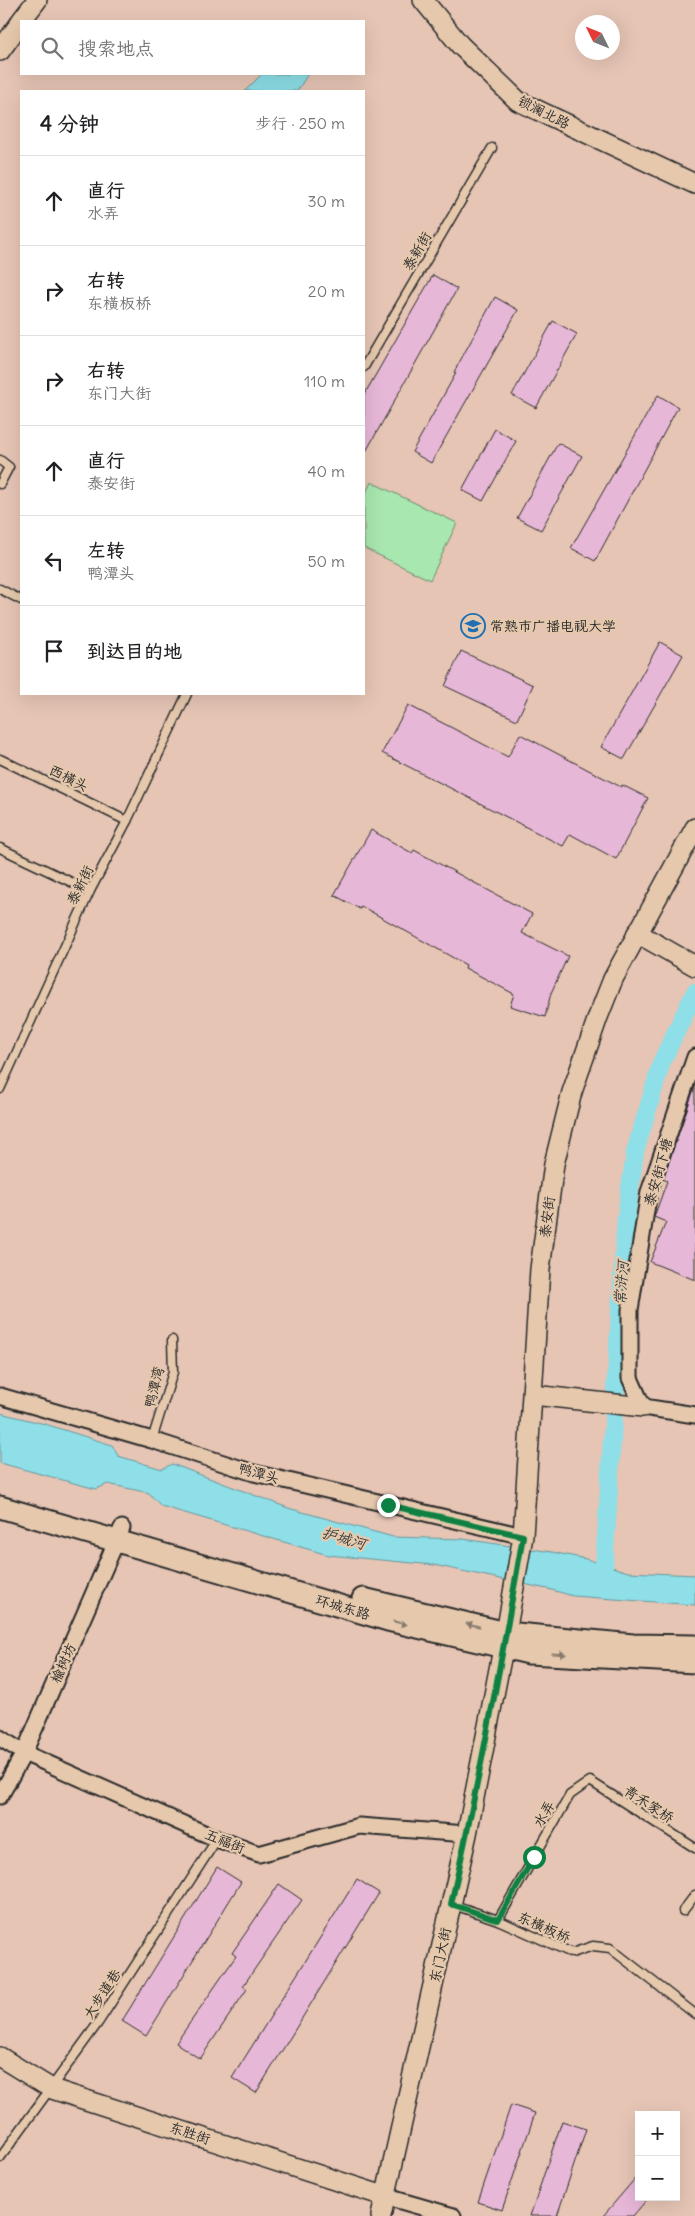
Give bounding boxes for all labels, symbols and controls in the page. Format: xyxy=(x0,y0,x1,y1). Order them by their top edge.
north arrow xyxy=(575,15,620,60)
search box xyxy=(20,20,365,75)
icon: search xyxy=(38,34,66,62)
text: 搜索地点 xyxy=(78,36,154,60)
street label: 锁澜北路 xyxy=(515,91,573,133)
text: 4 分钟 xyxy=(40,110,99,137)
text: 步行 · 250 m xyxy=(255,113,345,133)
text: 直行 xyxy=(87,178,125,202)
icon: ahead xyxy=(40,187,68,215)
text: 30 m xyxy=(308,191,345,211)
text: 水弄 xyxy=(87,203,119,223)
street label: 泰新街 xyxy=(399,228,435,274)
text: 右转 xyxy=(87,268,125,292)
icon: right xyxy=(40,277,68,305)
text: 20 m xyxy=(308,281,345,301)
text: 东横板桥 xyxy=(87,293,151,313)
text: 右转 xyxy=(87,358,125,382)
icon: right xyxy=(40,367,68,395)
text: 110 m xyxy=(304,371,345,391)
text: 东门大街 xyxy=(87,383,151,403)
text: 直行 xyxy=(87,448,125,472)
icon: ahead xyxy=(40,457,68,485)
text: 40 m xyxy=(307,461,345,481)
text: 泰安街 xyxy=(87,473,135,493)
text: 左转 xyxy=(87,538,125,562)
icon: left xyxy=(40,547,68,575)
text: 50 m xyxy=(307,551,345,571)
text: 鸭潭头 xyxy=(87,563,135,583)
school or university icon: 常熟市广播电视大学 xyxy=(460,613,486,639)
place label: 常熟市广播电视大学 xyxy=(490,617,616,635)
icon: arrive xyxy=(40,637,68,665)
text: 到达目的地 xyxy=(87,639,182,663)
street label: 西横头 xyxy=(46,761,92,795)
street label: 泰新街 xyxy=(63,862,97,908)
street label: 泰安街下塘 xyxy=(640,1136,676,1208)
street label: 泰安街 xyxy=(536,1195,558,1239)
water label: 常浒河 xyxy=(610,1257,632,1306)
street label: 鸭潭湾 xyxy=(140,1364,168,1410)
street label: 鸭潭头 xyxy=(236,1459,282,1487)
route end xyxy=(377,1494,400,1517)
water label: 护城河 xyxy=(320,1523,371,1554)
street label: 环城东路 xyxy=(314,1591,372,1623)
one-way arrow xyxy=(392,1619,407,1627)
one-way arrow xyxy=(465,1621,480,1629)
street label: 榆树坊 xyxy=(46,1640,80,1686)
one-way arrow xyxy=(551,1650,567,1658)
street label: 青禾家桥 xyxy=(621,1781,677,1827)
street label: 水弄 xyxy=(529,1797,559,1831)
street label: 五福街 xyxy=(202,1825,248,1857)
route start xyxy=(523,1846,546,1869)
street label: 东横板桥 xyxy=(515,1907,573,1947)
street label: 东门大街 xyxy=(425,1926,455,1984)
street label: 大步道巷 xyxy=(79,1965,125,2022)
map controls xyxy=(635,2111,680,2201)
button: + xyxy=(635,2111,680,2156)
street label: 东胜街 xyxy=(167,2118,213,2148)
button: − xyxy=(635,2156,680,2201)

